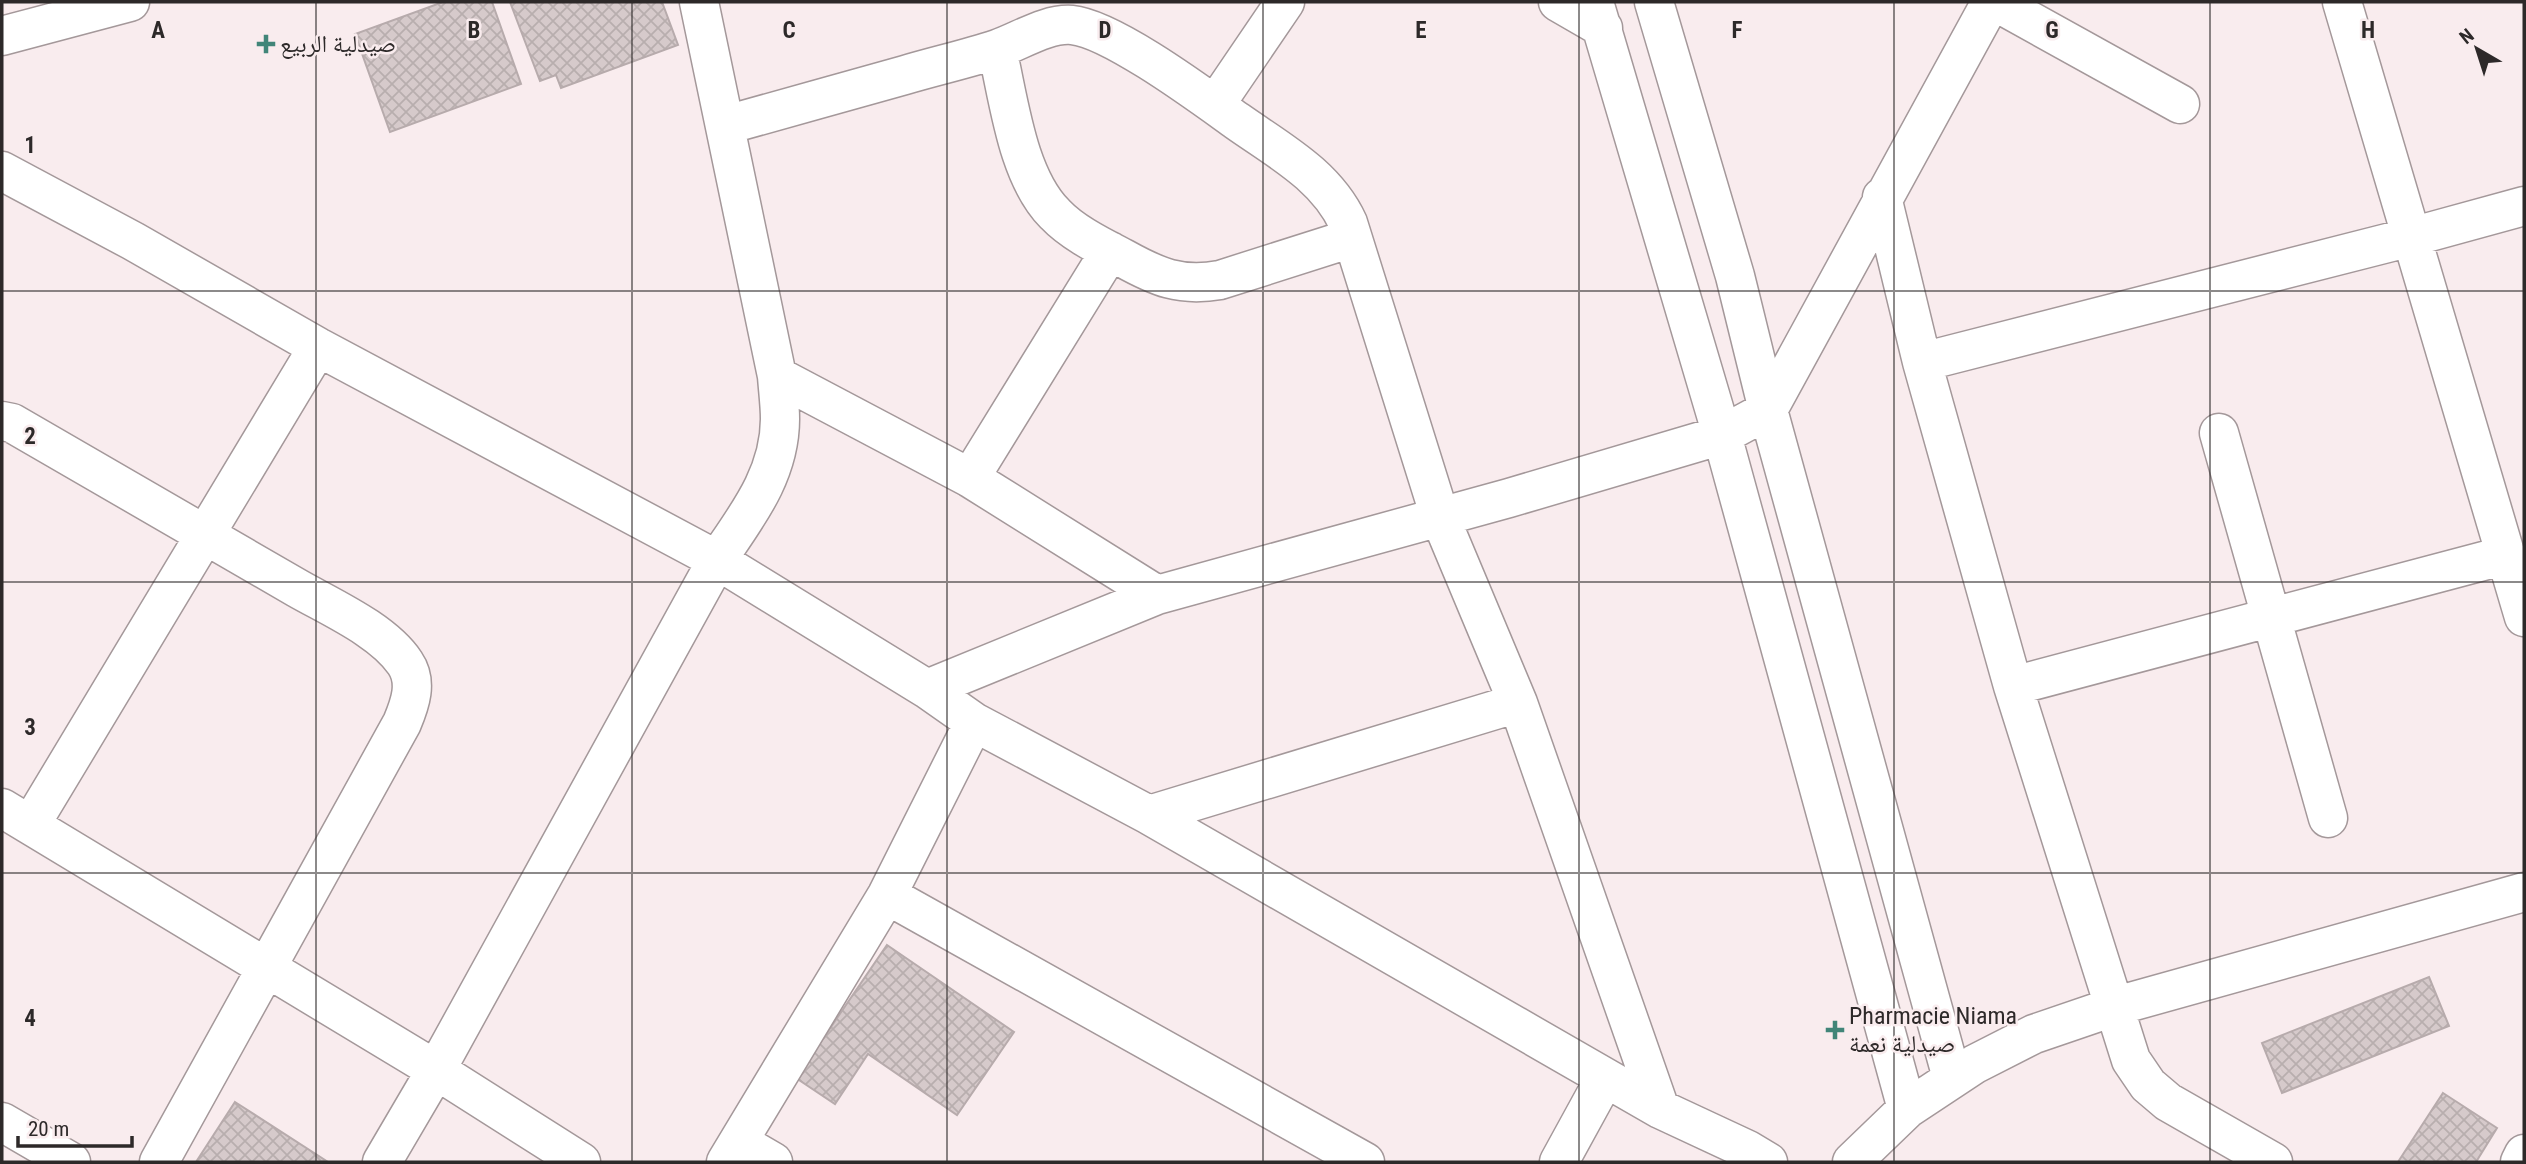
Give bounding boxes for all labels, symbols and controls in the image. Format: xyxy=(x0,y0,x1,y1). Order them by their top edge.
north arrow xyxy=(2442,14,2512,84)
text: A xyxy=(151,17,165,44)
text: B xyxy=(468,17,480,44)
text: C xyxy=(782,17,796,44)
text: D xyxy=(1099,17,1112,44)
text: E xyxy=(1415,17,1427,44)
text: F xyxy=(1732,17,1743,44)
text: G xyxy=(2045,17,2059,44)
text: H xyxy=(2361,17,2375,44)
text: N xyxy=(2455,24,2478,49)
place label: صيدلية الربيع xyxy=(280,30,396,59)
marker: صيدلية الربيع xyxy=(258,36,274,52)
text: 1 xyxy=(24,132,36,159)
text: 2 xyxy=(24,423,36,450)
text: 3 xyxy=(24,714,36,741)
place label: Pharmacie Niama صيدلية نعمة xyxy=(1849,1002,2017,1058)
text: 4 xyxy=(24,1005,36,1032)
marker: Pharmacie Niama صيدلية نعمة xyxy=(1827,1022,1843,1038)
scale bar xyxy=(18,1104,131,1148)
text: 20 m xyxy=(28,1117,69,1141)

